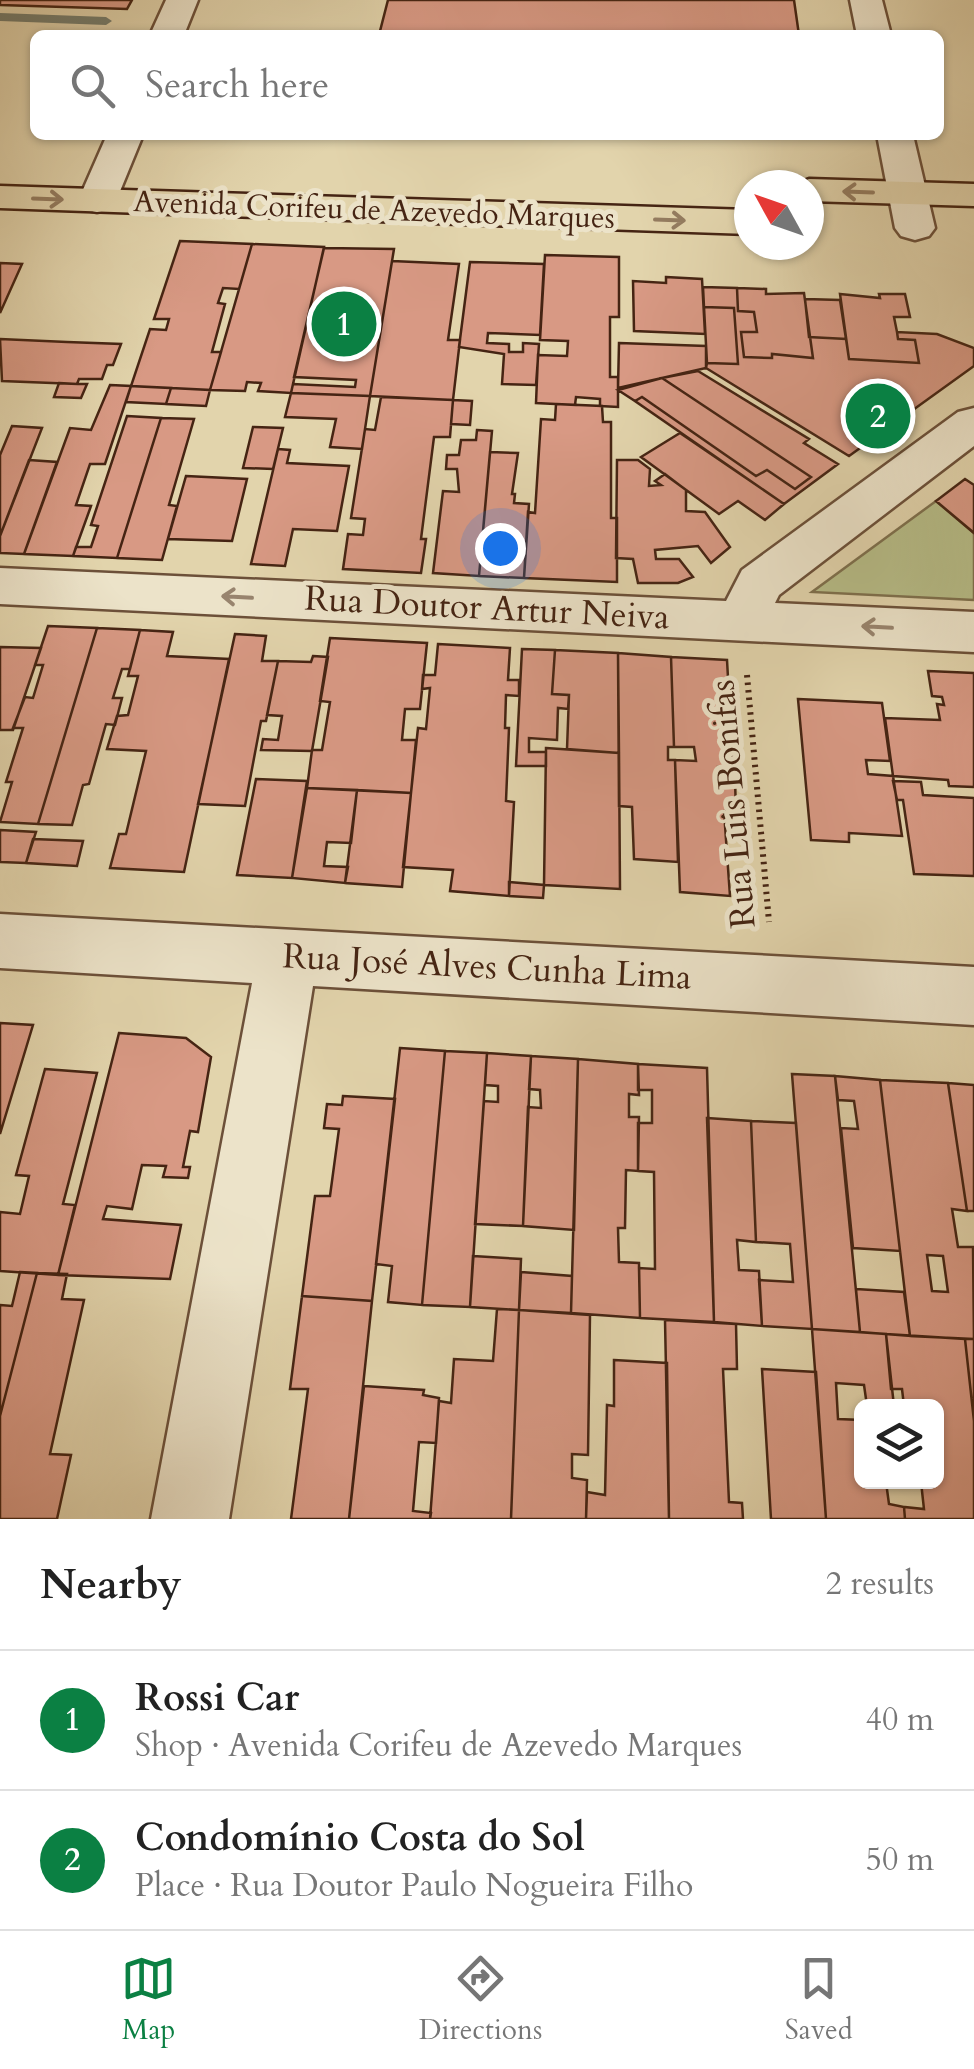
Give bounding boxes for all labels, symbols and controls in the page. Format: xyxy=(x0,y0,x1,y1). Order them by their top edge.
search box xyxy=(30,30,944,140)
icon: search xyxy=(65,58,120,113)
text: Search here xyxy=(145,59,329,111)
north arrow xyxy=(734,170,824,260)
street label: Avenida Corifeu de Azevedo Marques xyxy=(133,181,615,239)
one-way arrow xyxy=(843,182,875,201)
one-way arrow xyxy=(32,189,64,208)
one-way arrow xyxy=(654,210,686,229)
pin: 1 xyxy=(312,286,376,362)
pin: 2 xyxy=(846,378,910,454)
your location xyxy=(475,523,526,574)
street label: Rua Doutor Artur Neiva xyxy=(303,574,671,642)
one-way arrow xyxy=(222,587,254,606)
one-way arrow xyxy=(861,617,893,636)
street label: Rua Luis Bonifas xyxy=(698,678,768,930)
street label: Rua José Alves Cunha Lima xyxy=(281,932,693,1002)
map controls xyxy=(854,1399,944,1489)
button: layers xyxy=(854,1399,944,1489)
text: Nearby xyxy=(40,1556,182,1613)
text: 2 results xyxy=(826,1562,934,1606)
text: Rossi Car xyxy=(135,1672,299,1724)
text: 1 xyxy=(64,1698,81,1742)
text: 40 m xyxy=(866,1698,934,1742)
text: Shop · Avenida Corifeu de Azevedo Marques xyxy=(135,1724,742,1768)
text: Condomínio Costa do Sol xyxy=(135,1812,585,1864)
text: 2 xyxy=(64,1838,81,1882)
text: 50 m xyxy=(866,1838,934,1882)
text: Place · Rua Doutor Paulo Nogueira Filho xyxy=(135,1864,693,1908)
tab: Map xyxy=(121,1951,176,2049)
tab: Directions xyxy=(419,1951,542,2049)
tab: Saved xyxy=(785,1951,853,2049)

